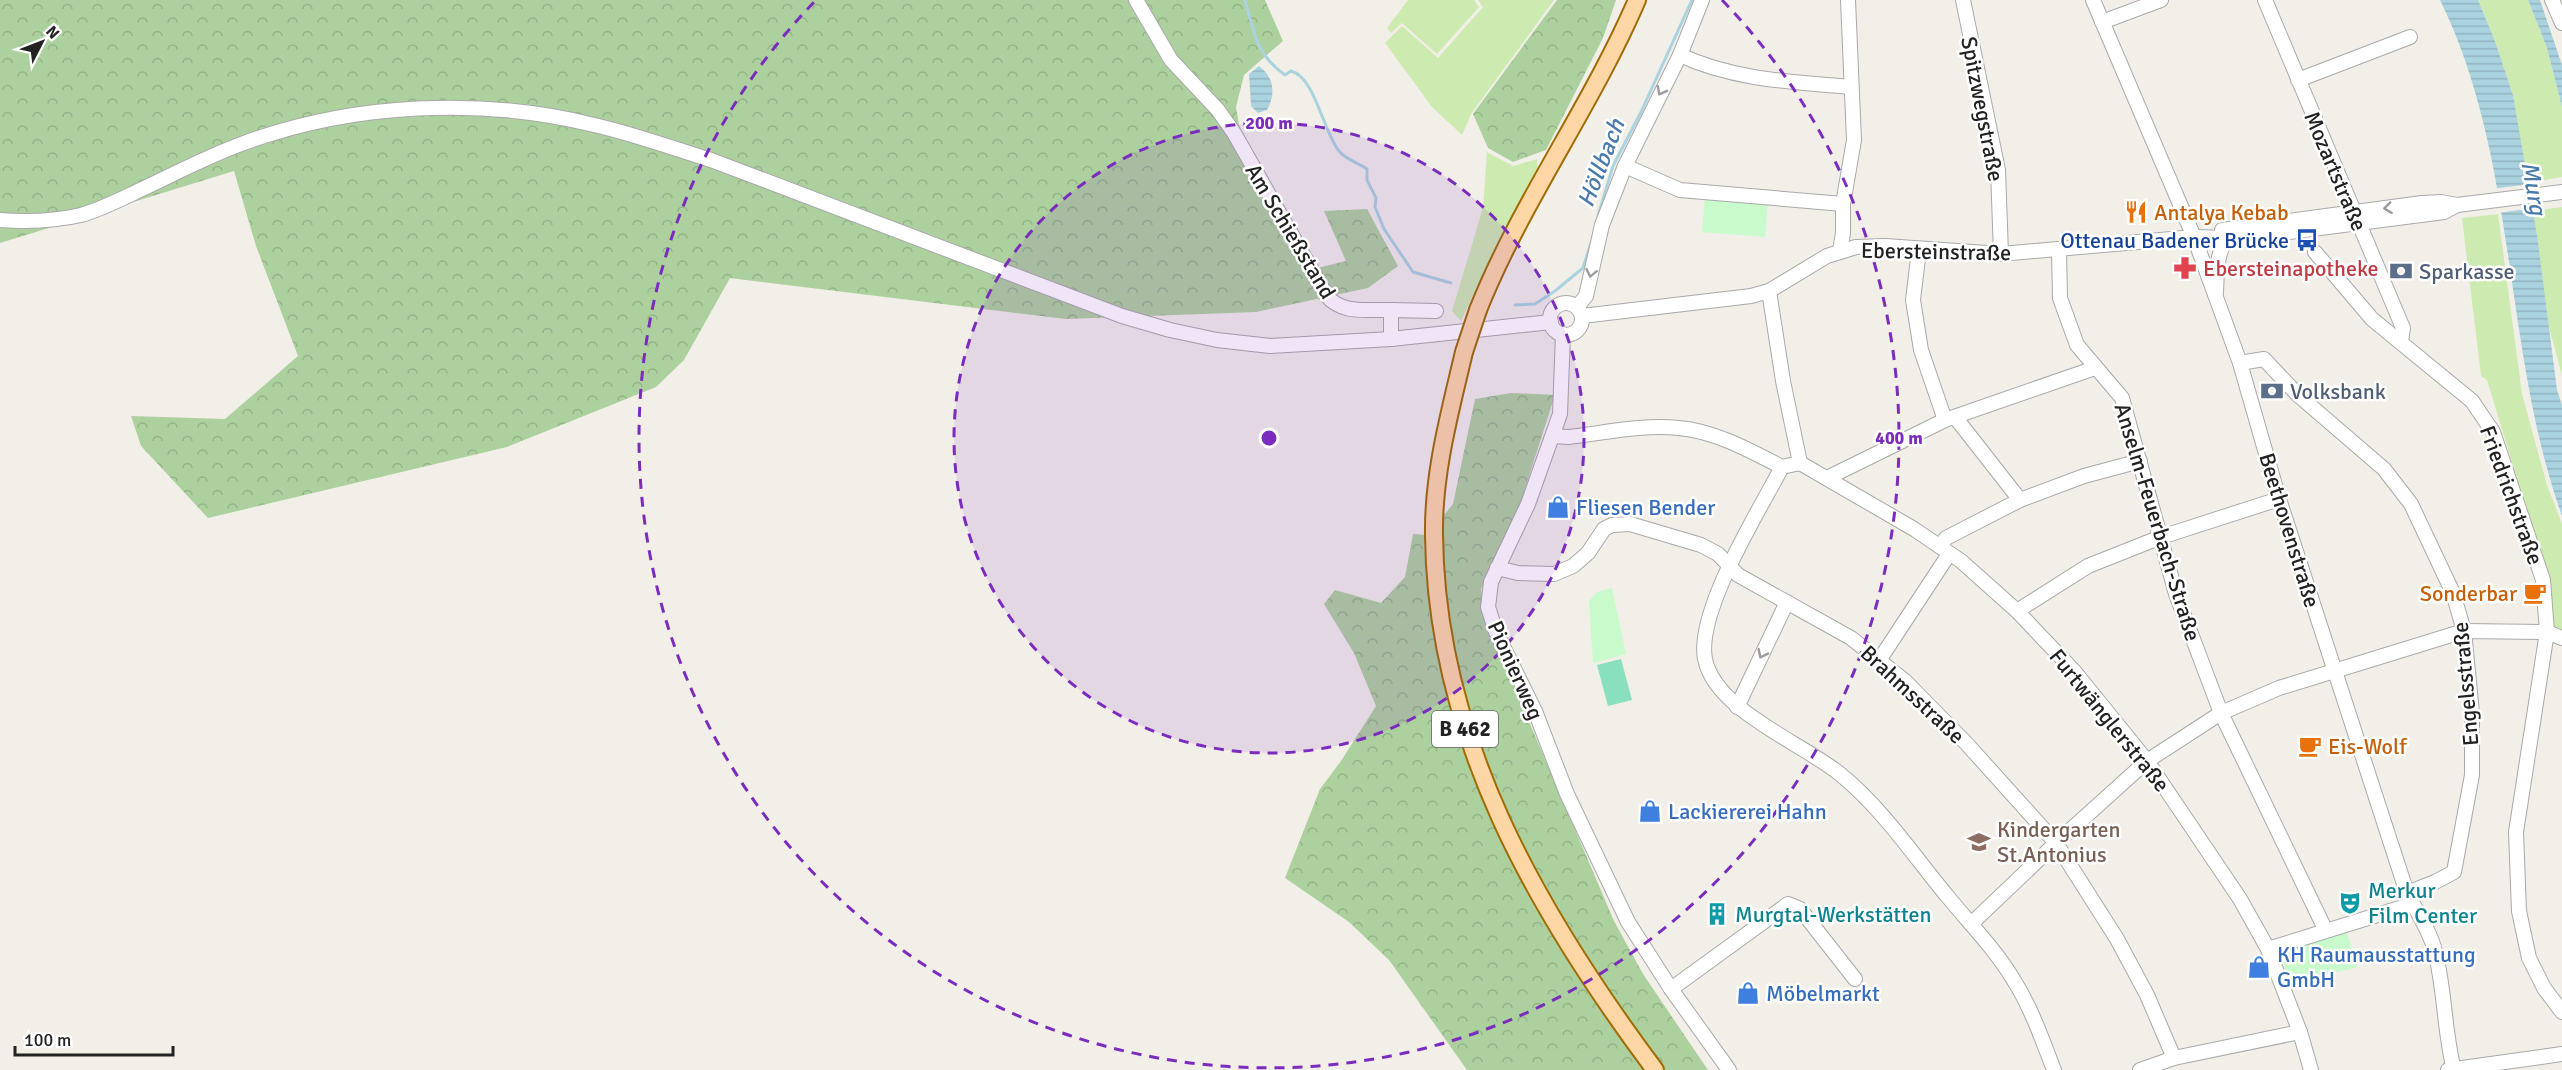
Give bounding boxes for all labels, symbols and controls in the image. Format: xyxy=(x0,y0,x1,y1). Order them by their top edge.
north arrow xyxy=(12,12,72,72)
text: N xyxy=(41,22,64,43)
street label: Spitzwegstraße xyxy=(1955,34,2010,184)
one-way arrow xyxy=(1657,85,1668,96)
street label: Mozartstraße xyxy=(2298,107,2373,235)
text: 200 m xyxy=(1245,112,1293,134)
water label: Höllbach xyxy=(1571,114,1632,211)
street label: Am Schießstand xyxy=(1240,159,1342,304)
water label: Murg xyxy=(2515,159,2554,219)
restaurant icon: Antalya Kebab xyxy=(2123,199,2149,225)
place label: Antalya Kebab xyxy=(2154,199,2289,226)
one-way arrow xyxy=(2383,201,2392,213)
place label: Ottenau Badener Brücke xyxy=(2060,227,2289,254)
bus stop icon: Ottenau Badener Brücke xyxy=(2294,227,2320,253)
street label: Ebersteinstraße xyxy=(1861,237,2011,266)
pharmacy icon: Ebersteinapotheke xyxy=(2172,255,2198,281)
place label: Ebersteinapotheke xyxy=(2203,255,2379,282)
bank icon: Sparkasse xyxy=(2388,258,2414,284)
place label: Sparkasse xyxy=(2419,258,2515,285)
one-way arrow xyxy=(1586,267,1599,277)
bank icon: Volksbank xyxy=(2259,378,2285,404)
place label: Volksbank xyxy=(2290,378,2386,405)
street label: Anselm-Feuerbach-Straße xyxy=(2108,400,2207,644)
street label: Friedrichstraße xyxy=(2474,422,2549,568)
text: 400 m xyxy=(1875,427,1923,449)
centre of rings xyxy=(1259,428,1279,448)
street label: Beethovenstraße xyxy=(2253,450,2326,611)
shop icon: Fliesen Bender xyxy=(1545,494,1571,520)
place label: Fliesen Bender xyxy=(1576,494,1715,521)
place label: Sonderbar xyxy=(2420,580,2517,607)
cafe icon: Sonderbar xyxy=(2522,580,2548,606)
street label: Pionierweg xyxy=(1482,616,1549,724)
street label: Engelsstraße xyxy=(2447,621,2484,747)
street label: Brahmsstraße xyxy=(1855,639,1970,749)
street label: Furtwänglerstraße xyxy=(2044,643,2176,797)
one-way arrow xyxy=(1758,648,1770,659)
road number: B 462 xyxy=(1432,711,1498,747)
cafe icon: Eis-Wolf xyxy=(2297,733,2323,759)
place label: Eis-Wolf xyxy=(2328,733,2408,760)
shop icon: Lackiererei Hahn xyxy=(1637,798,1663,824)
place label: Lackiererei Hahn xyxy=(1668,798,1827,825)
place label: Kindergarten St.Antonius xyxy=(1997,816,2120,868)
school or university icon: Kindergarten St.Antonius xyxy=(1966,829,1992,855)
place label: Merkur Film Center xyxy=(2368,877,2477,929)
theatre icon: Merkur Film Center xyxy=(2337,890,2363,916)
building icon: Murgtal-Werkstätten xyxy=(1704,901,1730,927)
place label: Murgtal-Werkstätten xyxy=(1735,901,1932,928)
place label: KH Raumausstattung GmbH xyxy=(2277,941,2476,993)
shop icon: KH Raumausstattung GmbH xyxy=(2246,954,2272,980)
shop icon: Möbelmarkt xyxy=(1735,980,1761,1006)
place label: Möbelmarkt xyxy=(1766,980,1880,1007)
scale bar xyxy=(15,1019,172,1057)
text: 100 m xyxy=(24,1029,71,1051)

